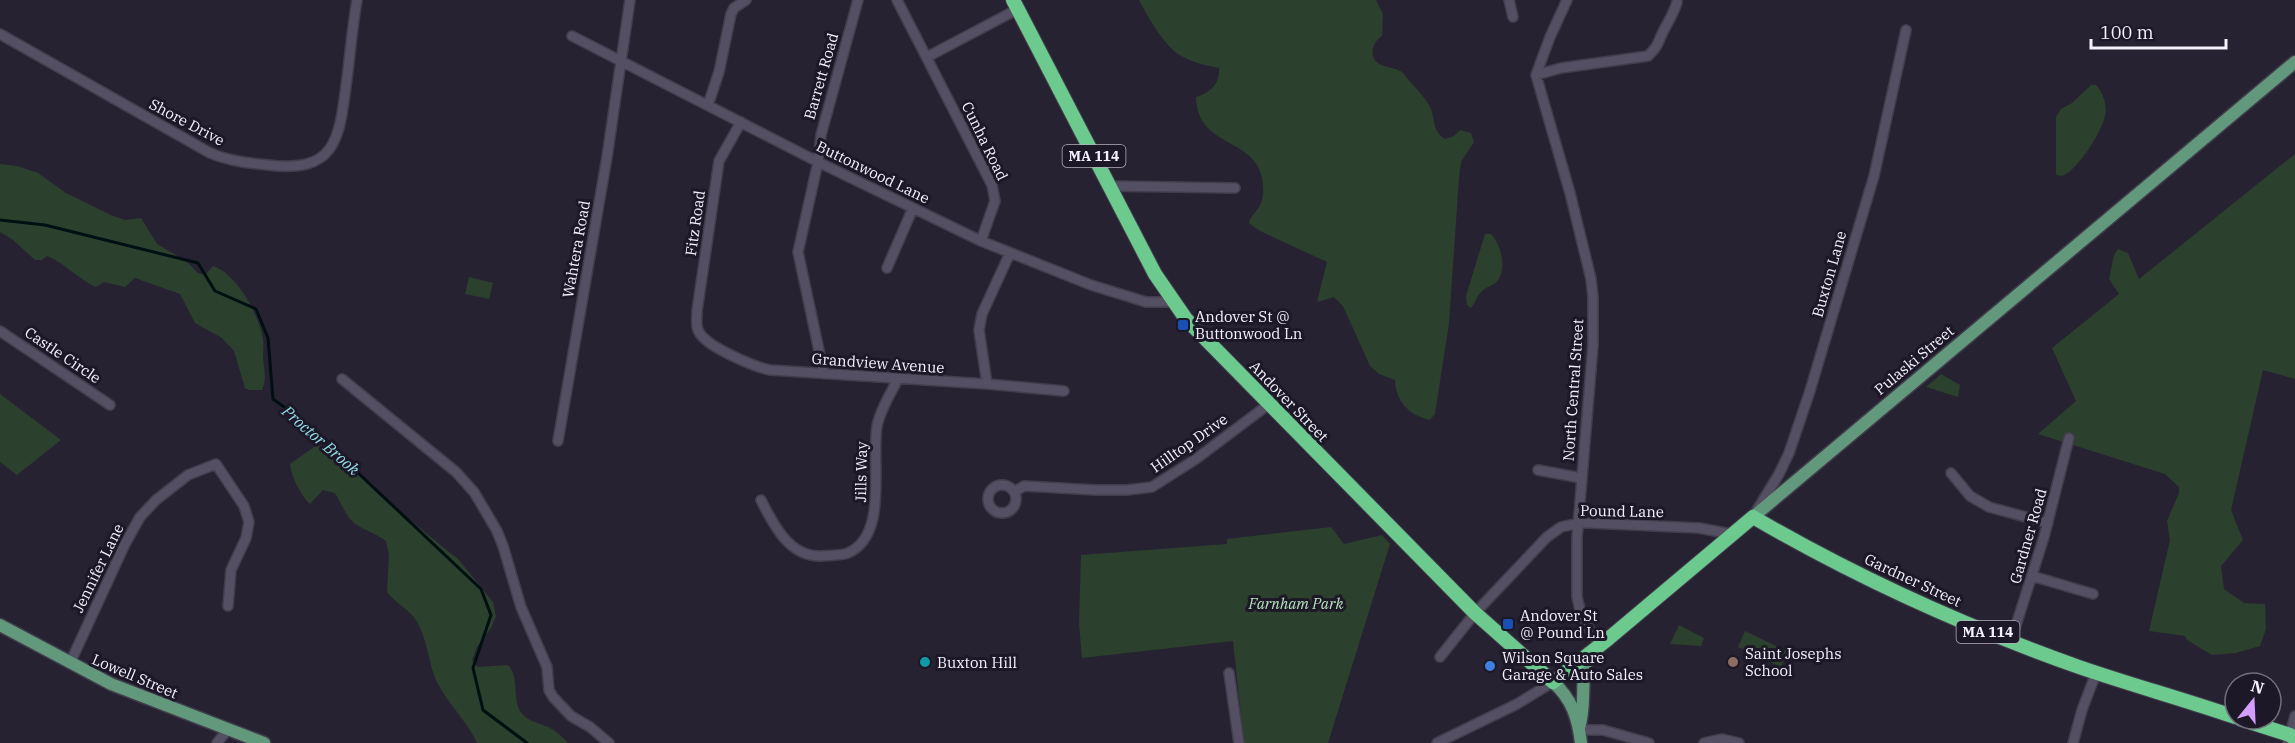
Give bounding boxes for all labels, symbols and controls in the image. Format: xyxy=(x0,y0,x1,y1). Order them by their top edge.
scale bar xyxy=(2091,12,2226,50)
text: 100 m xyxy=(2100,21,2154,44)
street label: Barrett Road xyxy=(800,30,842,122)
street label: Shore Drive xyxy=(146,94,228,150)
street label: Cunha Road xyxy=(958,98,1012,184)
street label: Buttonwood Lane xyxy=(813,136,933,208)
road number: MA 114 xyxy=(1062,145,1126,167)
street label: Fitz Road xyxy=(681,189,709,257)
street label: Wahtera Road xyxy=(558,199,594,299)
street label: Buxton Lane xyxy=(1808,229,1850,319)
place label: Andover St @ Buttonwood Ln xyxy=(1195,307,1303,343)
marker: Andover St @ Buttonwood Ln xyxy=(1176,318,1190,332)
street label: North Central Street xyxy=(1559,318,1587,462)
street label: Pulaski Street xyxy=(1870,321,1958,399)
street label: Castle Circle xyxy=(21,323,105,387)
street label: Grandview Avenue xyxy=(811,349,945,377)
street label: Andover Street xyxy=(1246,356,1332,446)
water label: Proctor Brook xyxy=(277,400,364,479)
street label: Hilltop Drive xyxy=(1147,409,1231,477)
street label: Jills Way xyxy=(851,441,871,503)
street label: Gardner Road xyxy=(2005,486,2051,586)
street label: Pound Lane xyxy=(1580,501,1664,521)
street label: Jennifer Lane xyxy=(68,520,128,616)
street label: Gardner Street xyxy=(1861,549,1965,611)
park label: Farnham Park xyxy=(1248,594,1343,613)
place label: Andover St @ Pound Ln xyxy=(1520,606,1605,642)
marker: Andover St @ Pound Ln xyxy=(1501,617,1515,631)
road number: MA 114 xyxy=(1956,621,2020,643)
place label: Saint Josephs School xyxy=(1745,644,1842,680)
place label: Wilson Square Garage & Auto Sales xyxy=(1502,648,1643,684)
street label: Lowell Street xyxy=(89,649,181,703)
place label: Buxton Hill xyxy=(937,653,1017,672)
marker: Buxton Hill xyxy=(918,655,932,669)
marker: Saint Josephs School xyxy=(1726,655,1740,669)
marker: Wilson Square Garage & Auto Sales xyxy=(1483,659,1497,673)
north arrow xyxy=(2223,671,2283,731)
text: N xyxy=(2249,675,2267,698)

